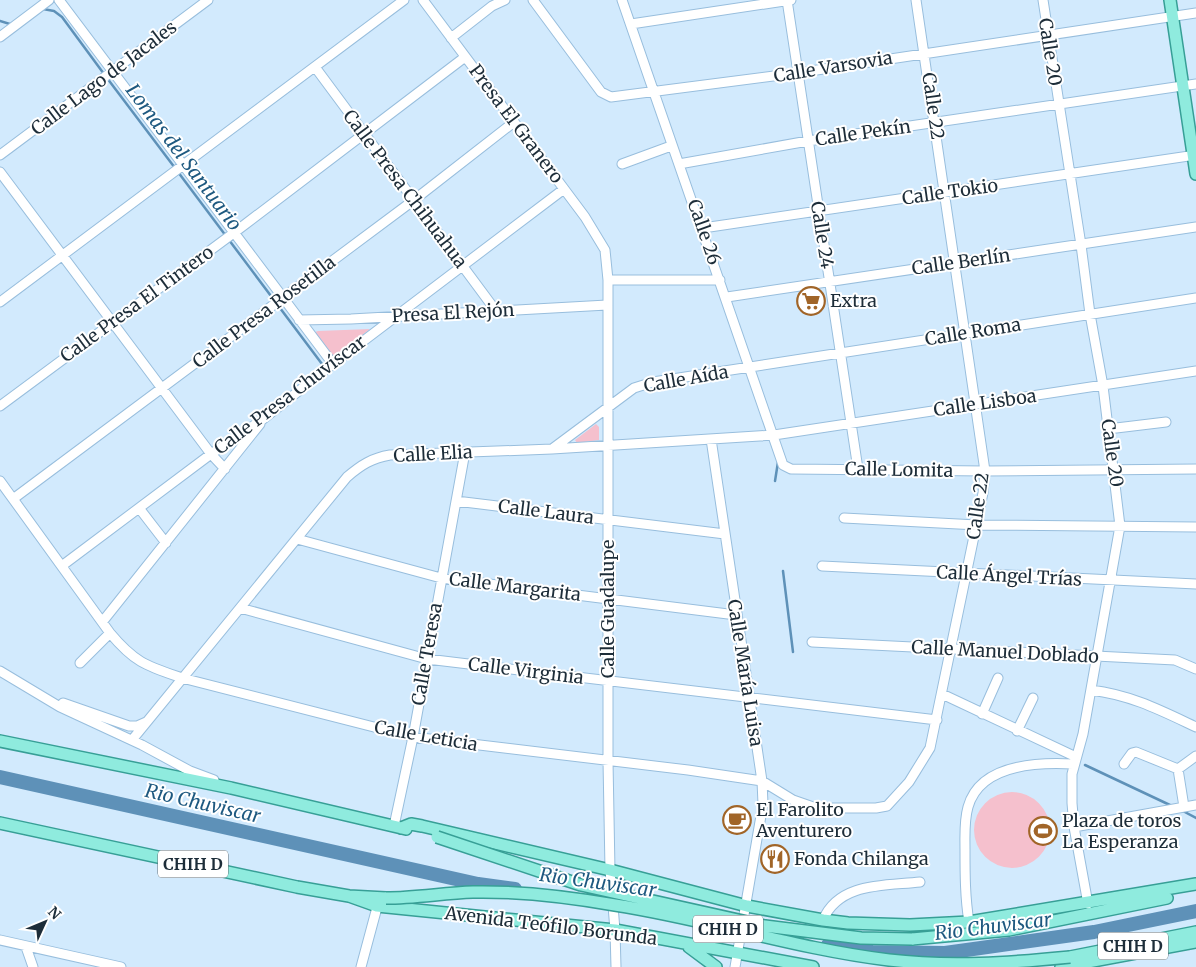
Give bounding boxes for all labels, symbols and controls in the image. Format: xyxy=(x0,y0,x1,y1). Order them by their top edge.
street label: Calle Lago de Jacales xyxy=(26,15,181,140)
street label: Calle 20 xyxy=(1034,16,1067,87)
street label: Calle Varsovia xyxy=(772,46,894,87)
street label: Presa El Granero xyxy=(464,60,569,188)
street label: Calle 22 xyxy=(917,71,950,141)
water label: Lomas del Santuario xyxy=(121,79,247,235)
street label: Calle Presa Chihuahua xyxy=(338,105,473,273)
street label: Calle Pekín xyxy=(814,114,912,151)
street label: Calle Tokio xyxy=(901,173,999,210)
street label: Calle 26 xyxy=(683,196,726,268)
street label: Calle 24 xyxy=(806,200,839,270)
street label: Calle Presa El Tintero xyxy=(56,240,218,367)
street label: Calle Berlín xyxy=(910,243,1012,280)
street label: Calle Presa Rosetilla xyxy=(188,250,340,373)
supermarket icon: Extra xyxy=(796,286,826,316)
place label: Extra xyxy=(830,289,877,312)
street label: Presa El Rejón xyxy=(391,298,515,327)
street label: Calle Roma xyxy=(923,313,1023,350)
street label: Calle Presa Chuvíscar xyxy=(209,330,370,459)
street label: Calle Aída xyxy=(642,360,730,397)
street label: Calle Lisboa xyxy=(932,384,1038,421)
street label: Calle 20 xyxy=(1096,417,1129,488)
street label: Calle Elia xyxy=(393,440,473,467)
street label: Calle Lomita xyxy=(845,457,954,482)
street label: Calle 22 xyxy=(961,471,994,541)
street label: Calle Laura xyxy=(497,494,596,529)
street label: Calle Guadalupe xyxy=(596,540,619,678)
street label: Calle Ángel Trías xyxy=(936,560,1083,591)
street label: Calle Margarita xyxy=(448,567,583,606)
street label: Calle María Luisa xyxy=(723,598,769,748)
street label: Calle Teresa xyxy=(406,600,447,707)
street label: Calle Manuel Doblado xyxy=(911,635,1099,668)
street label: Calle Virginia xyxy=(467,652,585,689)
street label: Calle Leticia xyxy=(373,715,480,756)
water label: Rio Chuviscar xyxy=(143,778,263,828)
place label: El Farolito Aventurero xyxy=(755,798,852,842)
cafe icon: El Farolito Aventurero xyxy=(722,805,752,835)
place label: Plaza de toros La Esperanza xyxy=(1062,809,1182,853)
sports icon: Plaza de toros La Esperanza xyxy=(1028,816,1058,846)
restaurant icon: Fonda Chilanga xyxy=(760,844,790,874)
place label: Fonda Chilanga xyxy=(794,847,929,870)
road number: CHIH D xyxy=(158,851,228,878)
water label: Rio Chuviscar xyxy=(538,862,658,902)
north arrow xyxy=(20,897,70,947)
street label: Avenida Teófilo Borunda xyxy=(443,901,659,950)
text: N xyxy=(44,903,65,923)
water label: Rio Chuviscar xyxy=(933,907,1053,945)
road number: CHIH D xyxy=(693,916,763,942)
road number: CHIH D xyxy=(1098,932,1168,959)

